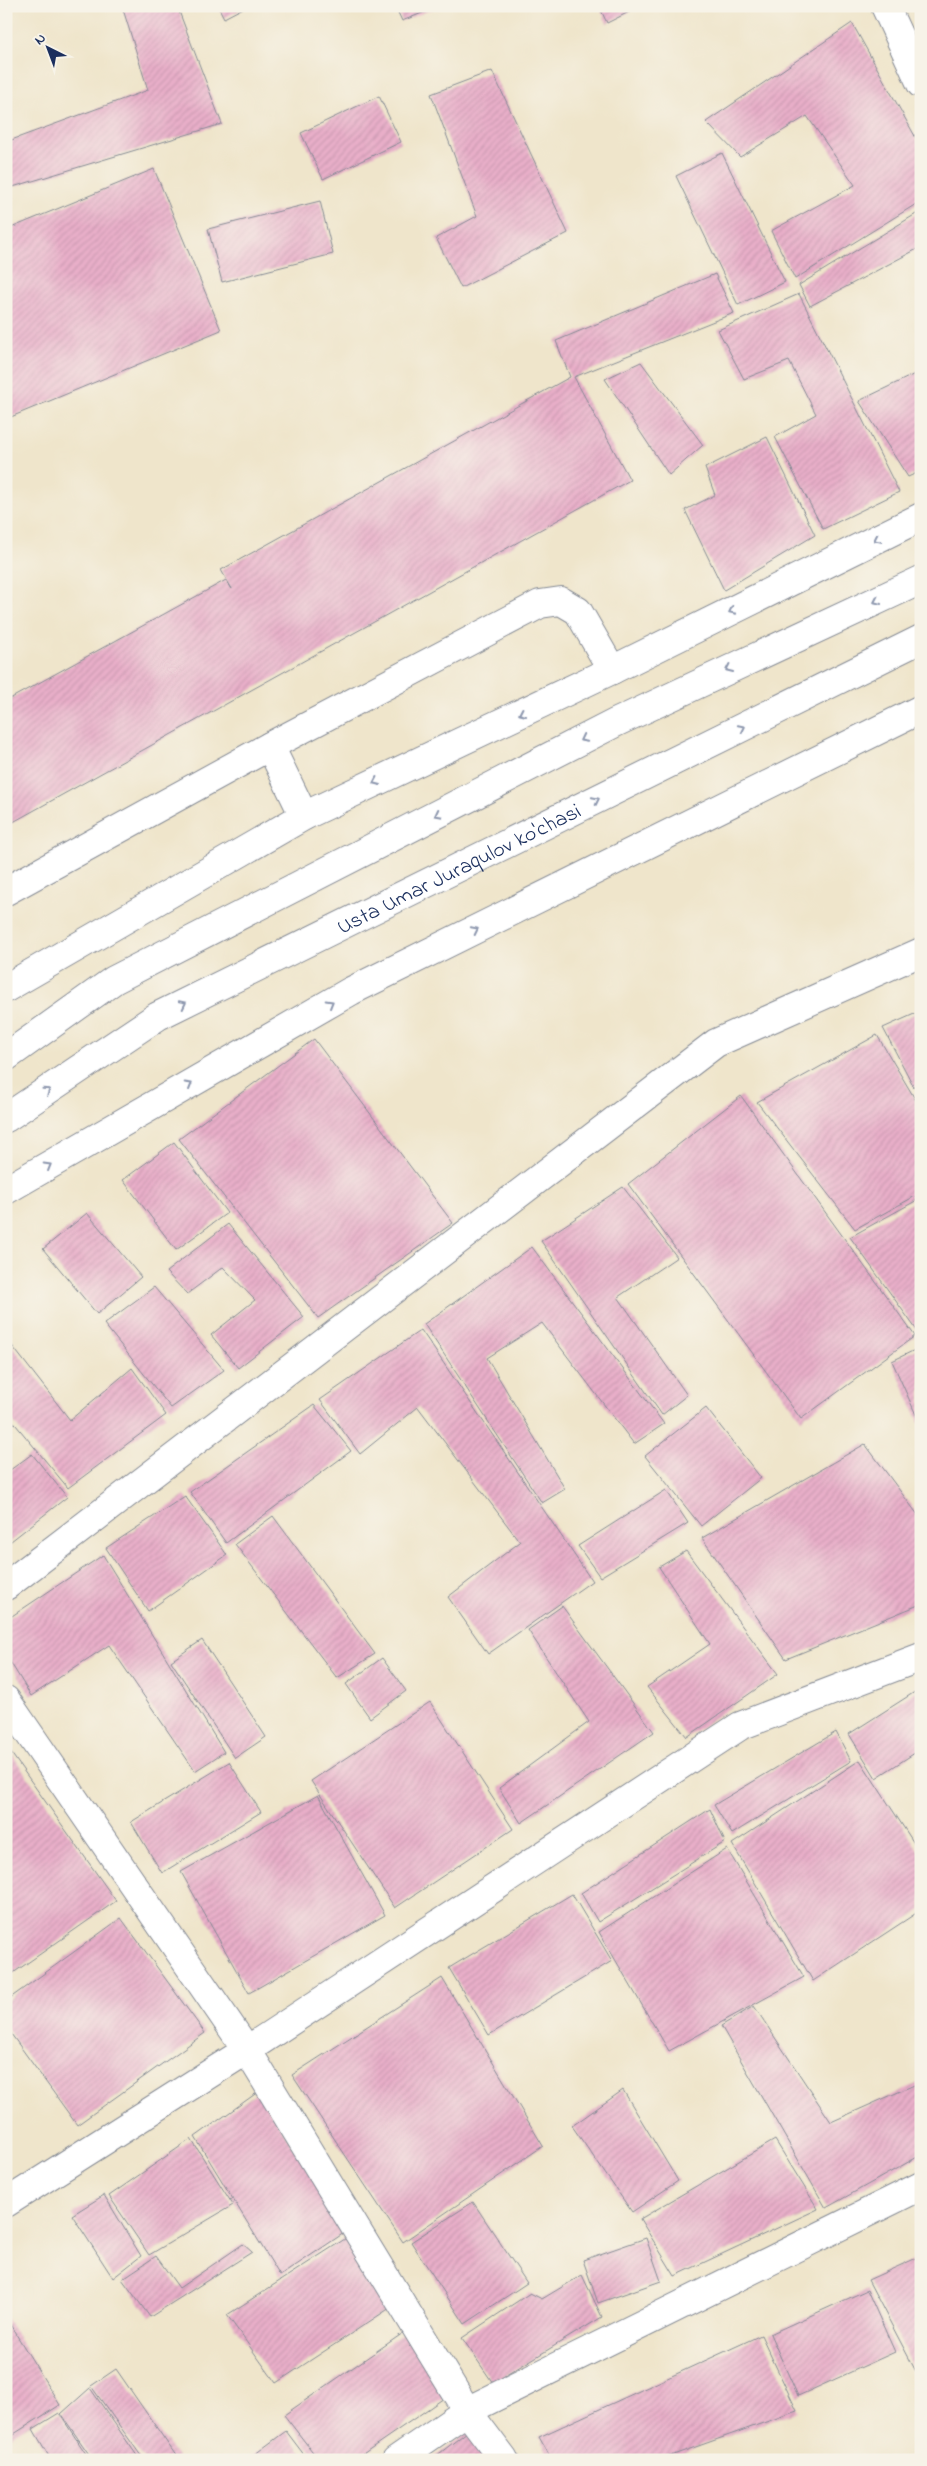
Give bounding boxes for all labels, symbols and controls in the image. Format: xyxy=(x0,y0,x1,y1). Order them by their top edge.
north arrow xyxy=(22,22,72,72)
text: N xyxy=(30,28,51,50)
one-way arrow xyxy=(873,533,882,543)
one-way arrow xyxy=(873,594,882,604)
one-way arrow xyxy=(728,605,737,615)
one-way arrow xyxy=(725,663,734,674)
one-way arrow xyxy=(519,707,528,717)
one-way arrow xyxy=(736,724,745,734)
one-way arrow xyxy=(579,733,588,743)
one-way arrow xyxy=(372,776,381,787)
street label: Usta Umar Juraqulov ko'chasi xyxy=(332,796,587,944)
one-way arrow xyxy=(591,796,600,806)
one-way arrow xyxy=(434,808,443,818)
one-way arrow xyxy=(469,926,478,936)
one-way arrow xyxy=(178,1000,187,1010)
one-way arrow xyxy=(324,1000,333,1010)
one-way arrow xyxy=(184,1081,193,1091)
one-way arrow xyxy=(41,1088,50,1097)
one-way arrow xyxy=(43,1162,52,1172)

